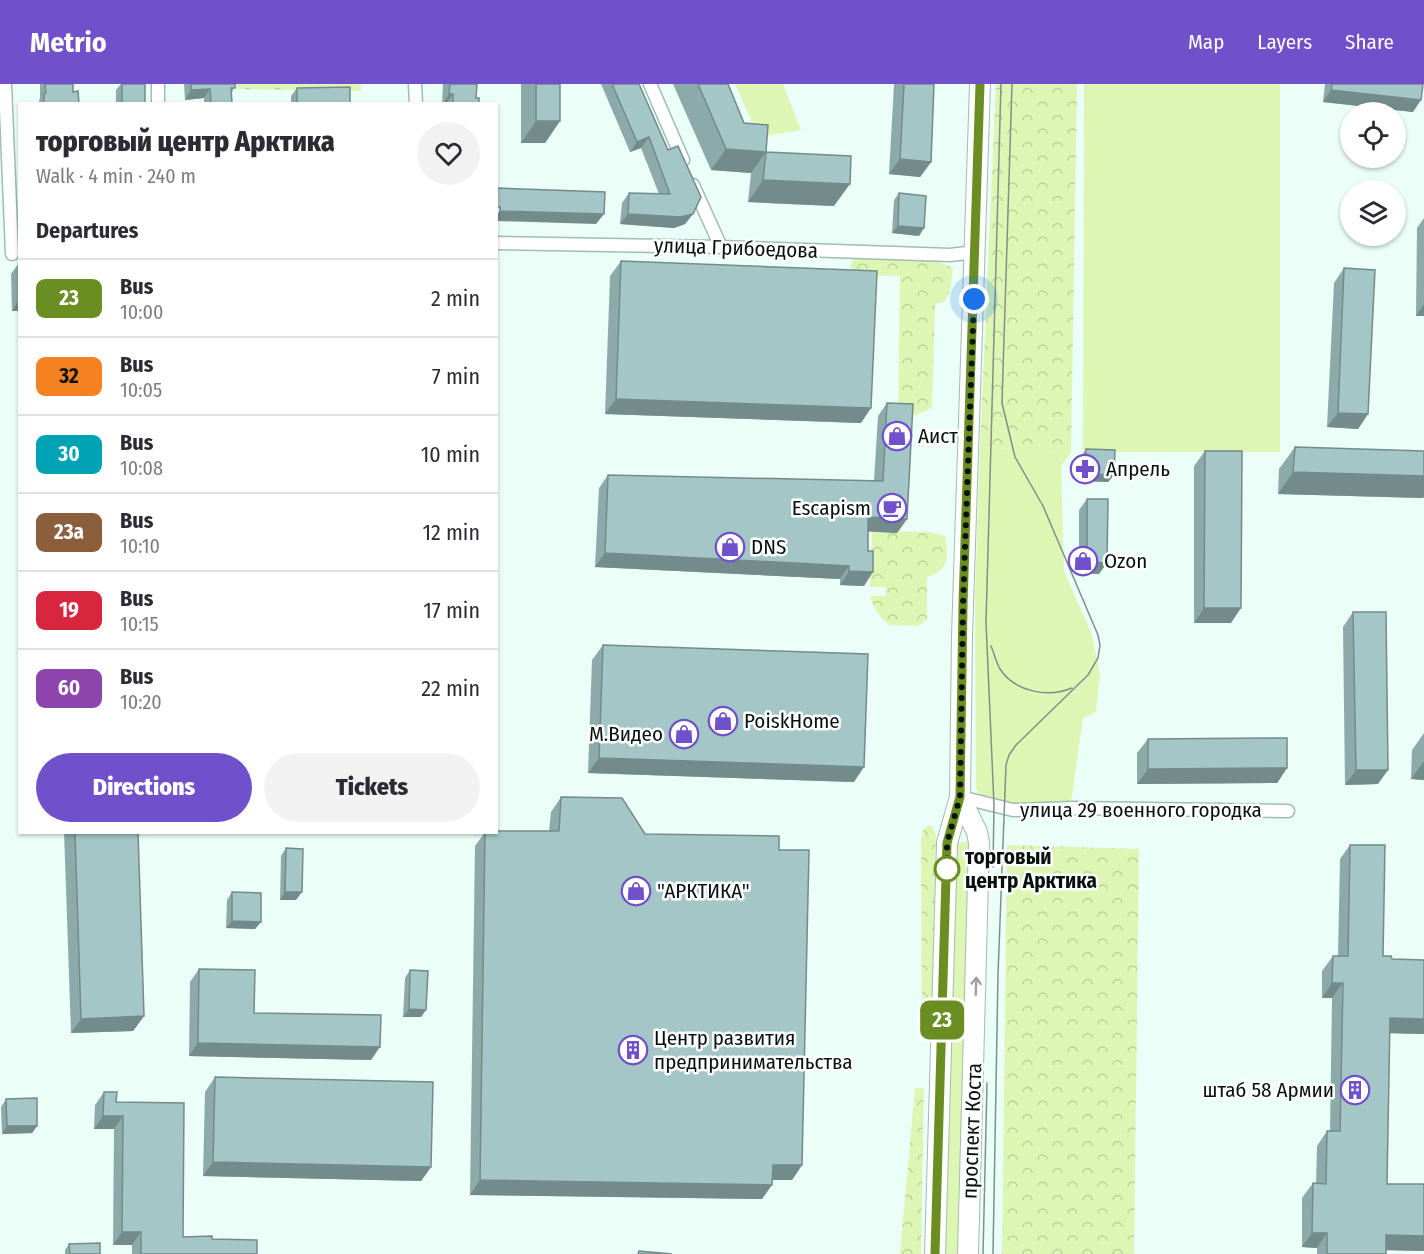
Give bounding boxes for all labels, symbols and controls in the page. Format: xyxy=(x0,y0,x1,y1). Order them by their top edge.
text: Metrio xyxy=(30,26,107,59)
text: Map xyxy=(1188,29,1224,55)
text: Layers xyxy=(1257,29,1312,55)
text: Share xyxy=(1345,29,1394,55)
map controls xyxy=(1340,102,1406,246)
button: locate xyxy=(1340,102,1406,168)
button: heart xyxy=(417,122,480,185)
text: торговый центр Арктика xyxy=(36,125,335,158)
text: Walk · 4 min · 240 m xyxy=(36,164,196,188)
button: layers xyxy=(1340,180,1406,246)
text: Departures xyxy=(36,217,138,244)
street label: улица Грибоедова xyxy=(654,232,818,264)
text: Bus xyxy=(120,273,153,300)
your location xyxy=(959,284,989,314)
text: 23 xyxy=(59,285,79,311)
text: 2 min xyxy=(431,285,480,312)
text: 10:00 xyxy=(120,300,163,324)
text: Bus xyxy=(120,351,153,378)
text: 32 xyxy=(59,363,79,389)
text: 7 min xyxy=(432,363,480,390)
text: 10:05 xyxy=(120,378,162,402)
shop icon: Аист xyxy=(881,420,913,452)
place label: Аист xyxy=(918,423,958,449)
text: Bus xyxy=(120,429,153,456)
text: 30 xyxy=(58,441,80,467)
text: 10 min xyxy=(421,441,480,468)
pharmacy icon: Апрель xyxy=(1069,453,1101,485)
text: 10:08 xyxy=(120,456,163,480)
place label: Апрель xyxy=(1106,456,1170,482)
cafe icon: Escapism xyxy=(876,492,908,524)
place label: Escapism xyxy=(792,495,871,521)
text: Bus xyxy=(120,507,153,534)
text: 23a xyxy=(54,519,84,545)
text: 12 min xyxy=(422,519,480,546)
shop icon: DNS xyxy=(714,531,746,563)
text: 10:10 xyxy=(120,534,160,558)
place label: DNS xyxy=(751,534,786,560)
shop icon: Ozon xyxy=(1067,545,1099,577)
place label: Ozon xyxy=(1104,548,1147,574)
text: Bus xyxy=(120,585,153,612)
text: 19 xyxy=(59,597,79,623)
text: 17 min xyxy=(423,597,480,624)
text: 10:15 xyxy=(120,612,159,636)
text: Bus xyxy=(120,663,153,690)
text: 60 xyxy=(58,675,80,701)
text: 22 min xyxy=(421,675,480,702)
text: 10:20 xyxy=(120,690,162,714)
shop icon: PoiskHome xyxy=(707,705,739,737)
place label: PoiskHome xyxy=(744,708,840,734)
shop icon: M.Видео xyxy=(668,718,700,750)
place label: M.Видео xyxy=(589,721,663,747)
button: Directions xyxy=(36,753,252,822)
button: Tickets xyxy=(264,753,480,822)
street label: улица 29 военного городка xyxy=(1020,797,1262,823)
place label: торговый центр Арктика xyxy=(965,844,1097,894)
marker: торговый центр Арктика xyxy=(934,856,960,882)
shop icon: "АРКТИКА" xyxy=(620,875,652,907)
place label: "АРКТИКА" xyxy=(657,878,750,904)
one-way arrow xyxy=(970,976,981,996)
line badge: 23 xyxy=(915,1000,969,1040)
text: 23 xyxy=(932,1007,952,1033)
place label: Центр развития предпринимательства xyxy=(654,1025,853,1075)
building icon: Центр развития предпринимательства xyxy=(617,1034,649,1066)
street label: проспект Коста xyxy=(957,1062,987,1200)
building icon: штаб 58 Армии xyxy=(1339,1074,1371,1106)
place label: штаб 58 Армии xyxy=(1202,1077,1334,1103)

